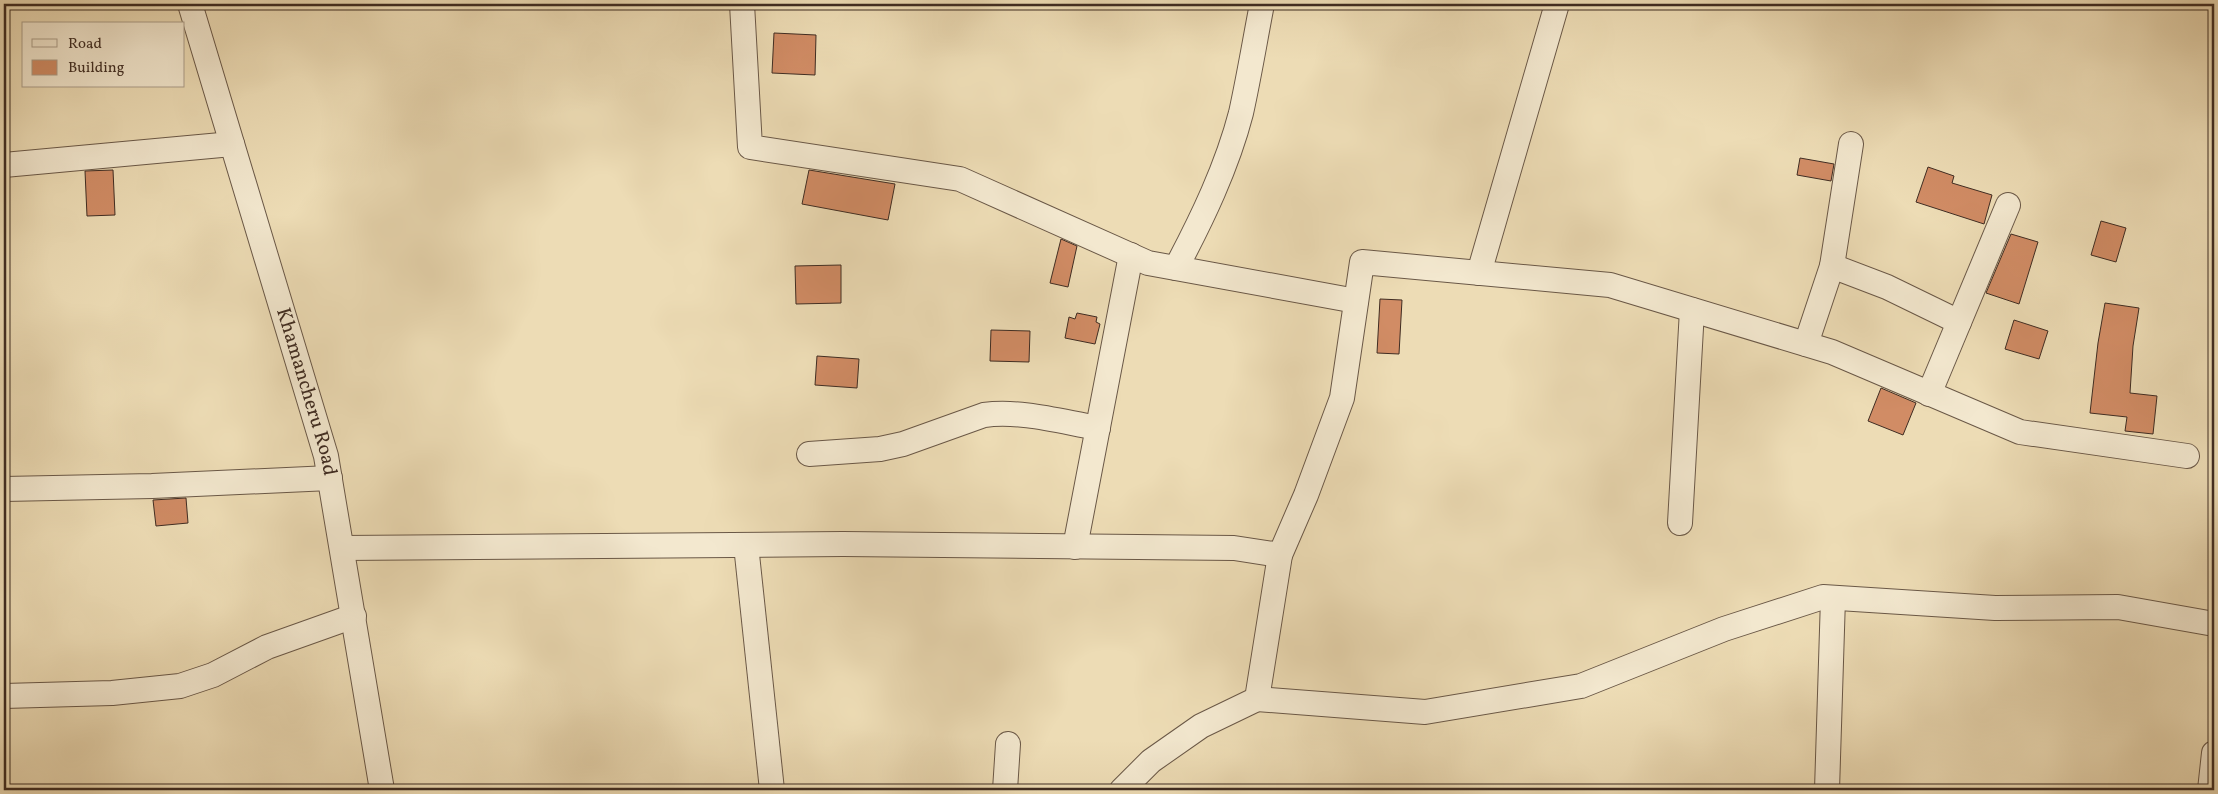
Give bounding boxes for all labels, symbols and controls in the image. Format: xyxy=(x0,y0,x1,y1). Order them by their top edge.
legend xyxy=(22,22,185,88)
text: Road xyxy=(68,34,102,55)
text: Building xyxy=(68,58,125,79)
street label: Khamancheru Road xyxy=(268,305,343,478)

